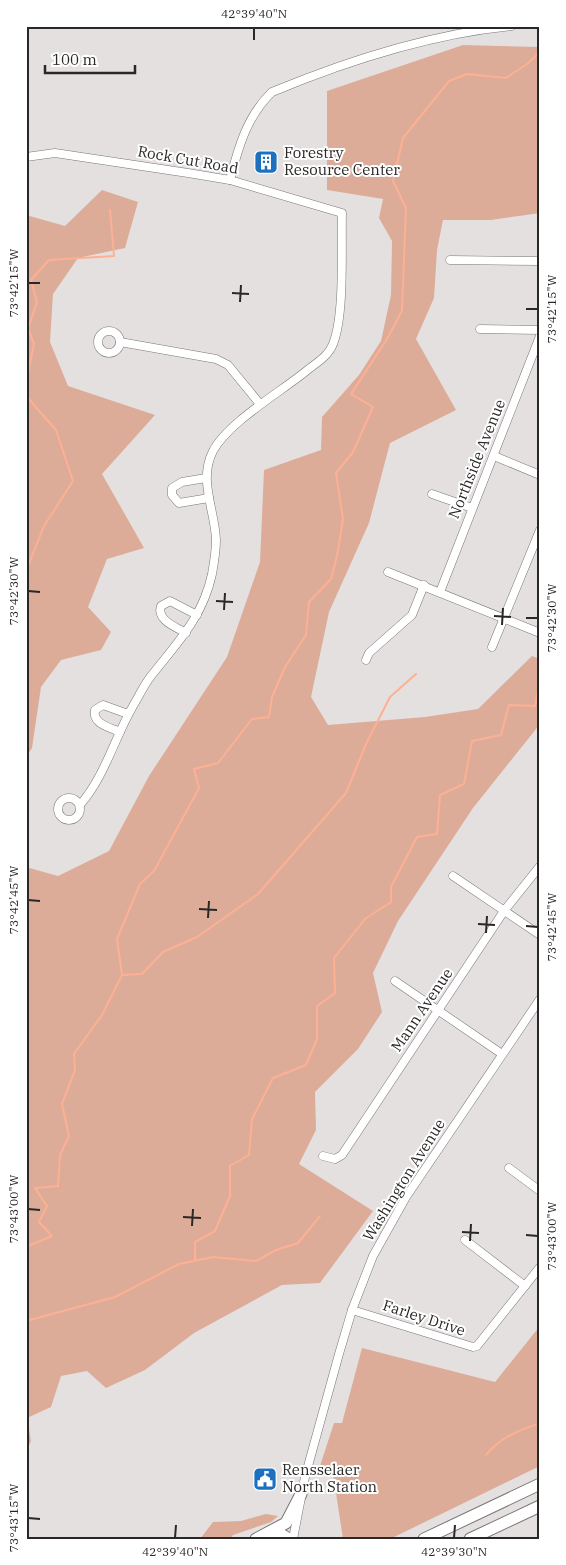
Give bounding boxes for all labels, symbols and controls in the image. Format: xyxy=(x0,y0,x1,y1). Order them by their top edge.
text: 42°39'40"N xyxy=(221,6,287,21)
scale bar xyxy=(45,42,135,74)
text: 100 m xyxy=(52,50,97,69)
street label: Rock Cut Road xyxy=(136,141,240,178)
place label: Forestry Resource Center xyxy=(284,143,400,179)
building icon: Forestry Resource Center xyxy=(253,149,279,175)
text: 73°42'15"W xyxy=(6,248,21,317)
text: 73°42'15"W xyxy=(544,274,559,343)
street label: Northside Avenue xyxy=(444,396,509,521)
text: 73°42'30"W xyxy=(6,556,21,625)
text: 73°42'30"W xyxy=(544,583,559,652)
text: 73°42'45"W xyxy=(6,865,21,934)
text: 73°42'45"W xyxy=(544,892,559,961)
street label: Mann Avenue xyxy=(387,964,456,1055)
street label: Washington Avenue xyxy=(358,1115,449,1244)
text: 73°43'00"W xyxy=(6,1174,21,1243)
text: 73°43'00"W xyxy=(544,1201,559,1270)
street label: Farley Drive xyxy=(381,1295,468,1340)
place label: Rensselaer North Station xyxy=(282,1460,378,1496)
public building icon: Rensselaer North Station xyxy=(252,1466,278,1492)
text: 73°43'15"W xyxy=(6,1483,21,1552)
text: 42°39'40"N xyxy=(142,1544,208,1559)
text: 42°39'30"N xyxy=(421,1544,487,1559)

